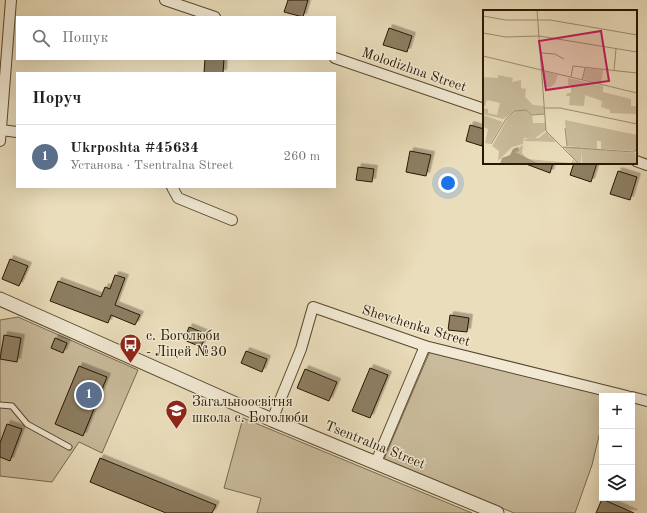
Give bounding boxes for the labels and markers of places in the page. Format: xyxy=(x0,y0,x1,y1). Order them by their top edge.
place label: с. Боголюби - Ліцей №30 xyxy=(146,329,227,359)
bus stop icon: с. Боголюби - Ліцей №30 xyxy=(117,331,143,364)
pin: 1 xyxy=(76,380,102,410)
place label: Загальноосвітня школа с. Боголюби xyxy=(192,395,308,425)
school or university icon: Загальноосвітня школа с. Боголюби xyxy=(163,397,189,430)

